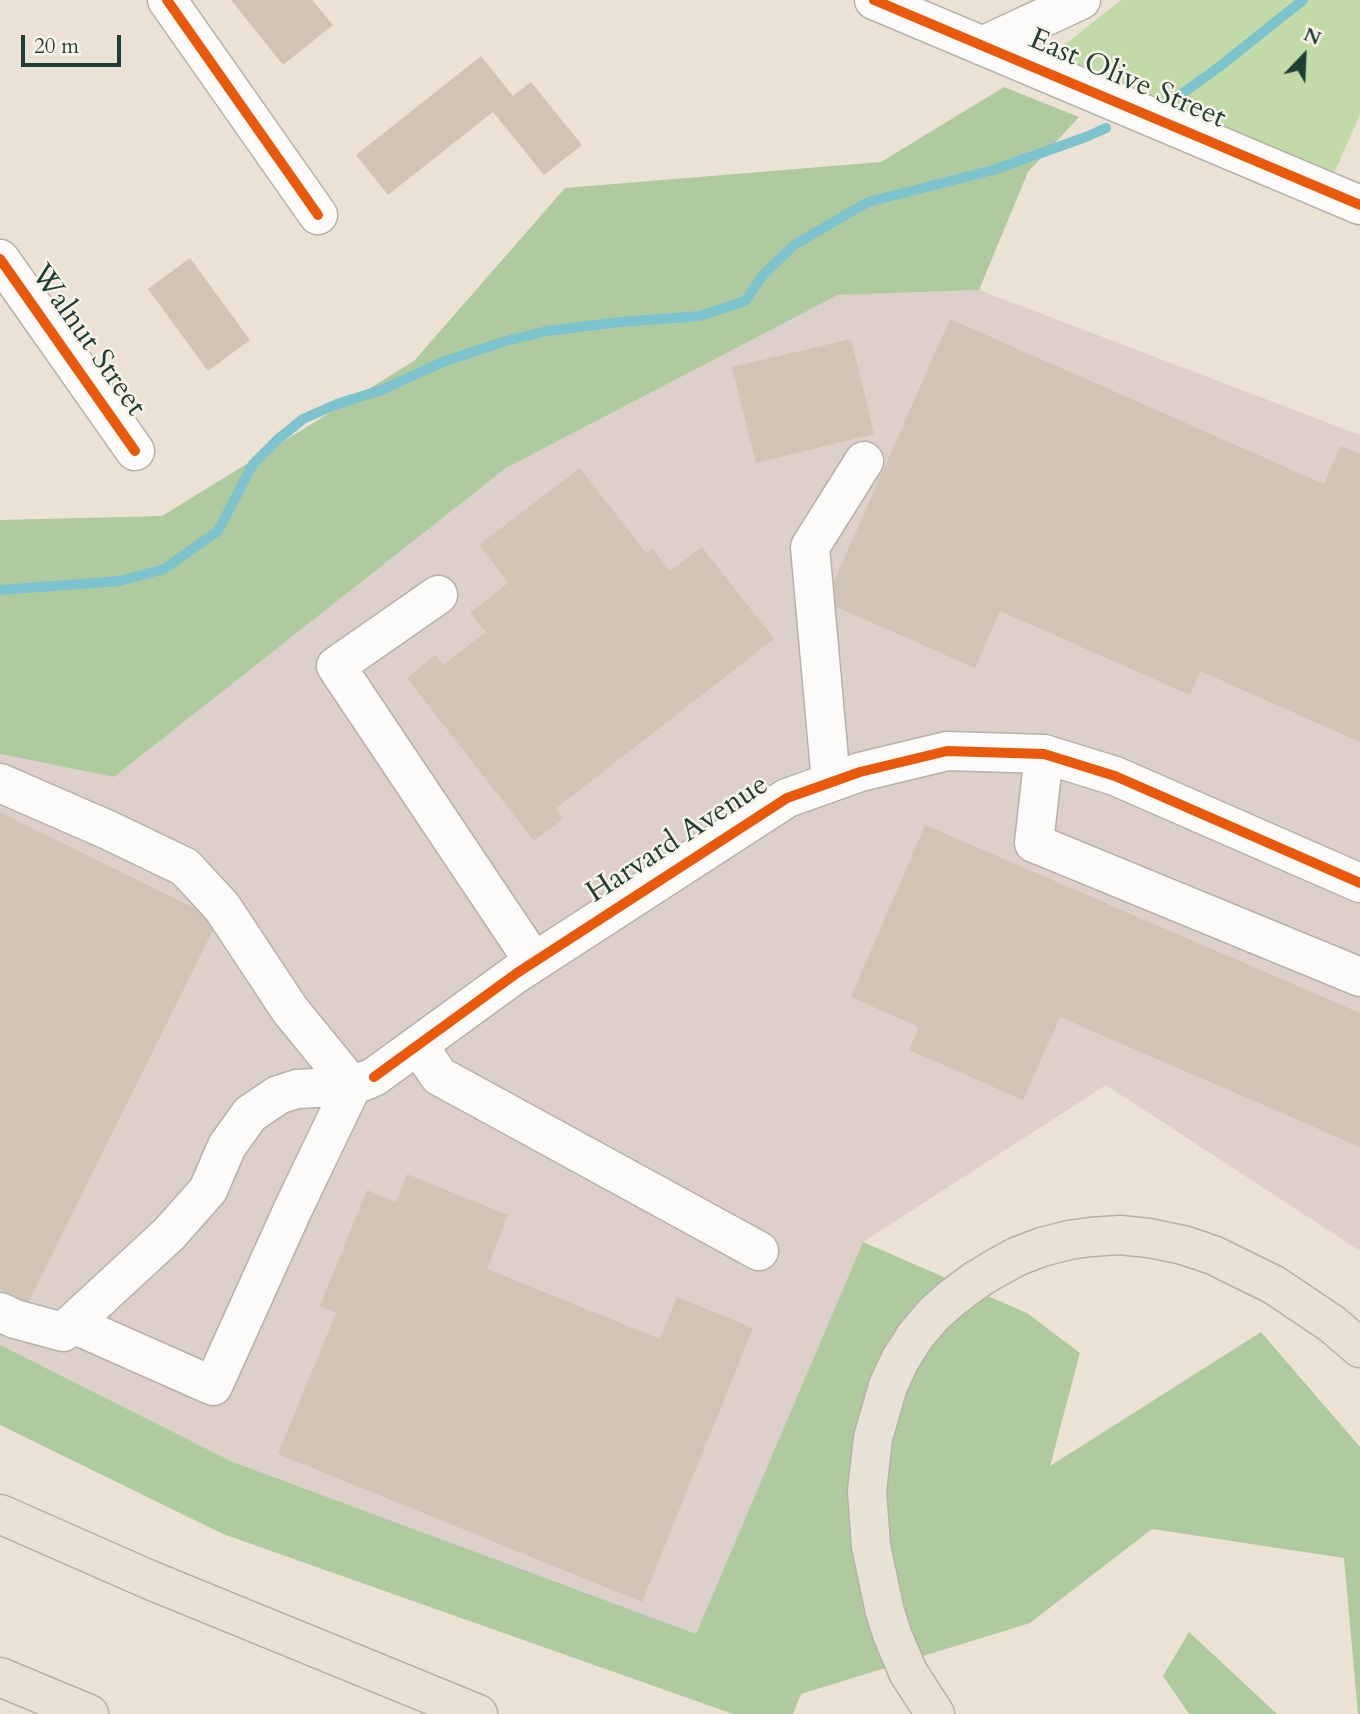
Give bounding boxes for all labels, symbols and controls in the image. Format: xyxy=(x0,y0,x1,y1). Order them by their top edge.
scale bar xyxy=(24,21,124,65)
north arrow xyxy=(1269,21,1339,91)
text: N xyxy=(1300,21,1325,52)
street label: East Olive Street xyxy=(1023,22,1231,138)
text: 20 m xyxy=(34,32,79,61)
street label: Walnut Street xyxy=(22,258,152,424)
street label: Harvard Avenue xyxy=(580,768,776,912)

